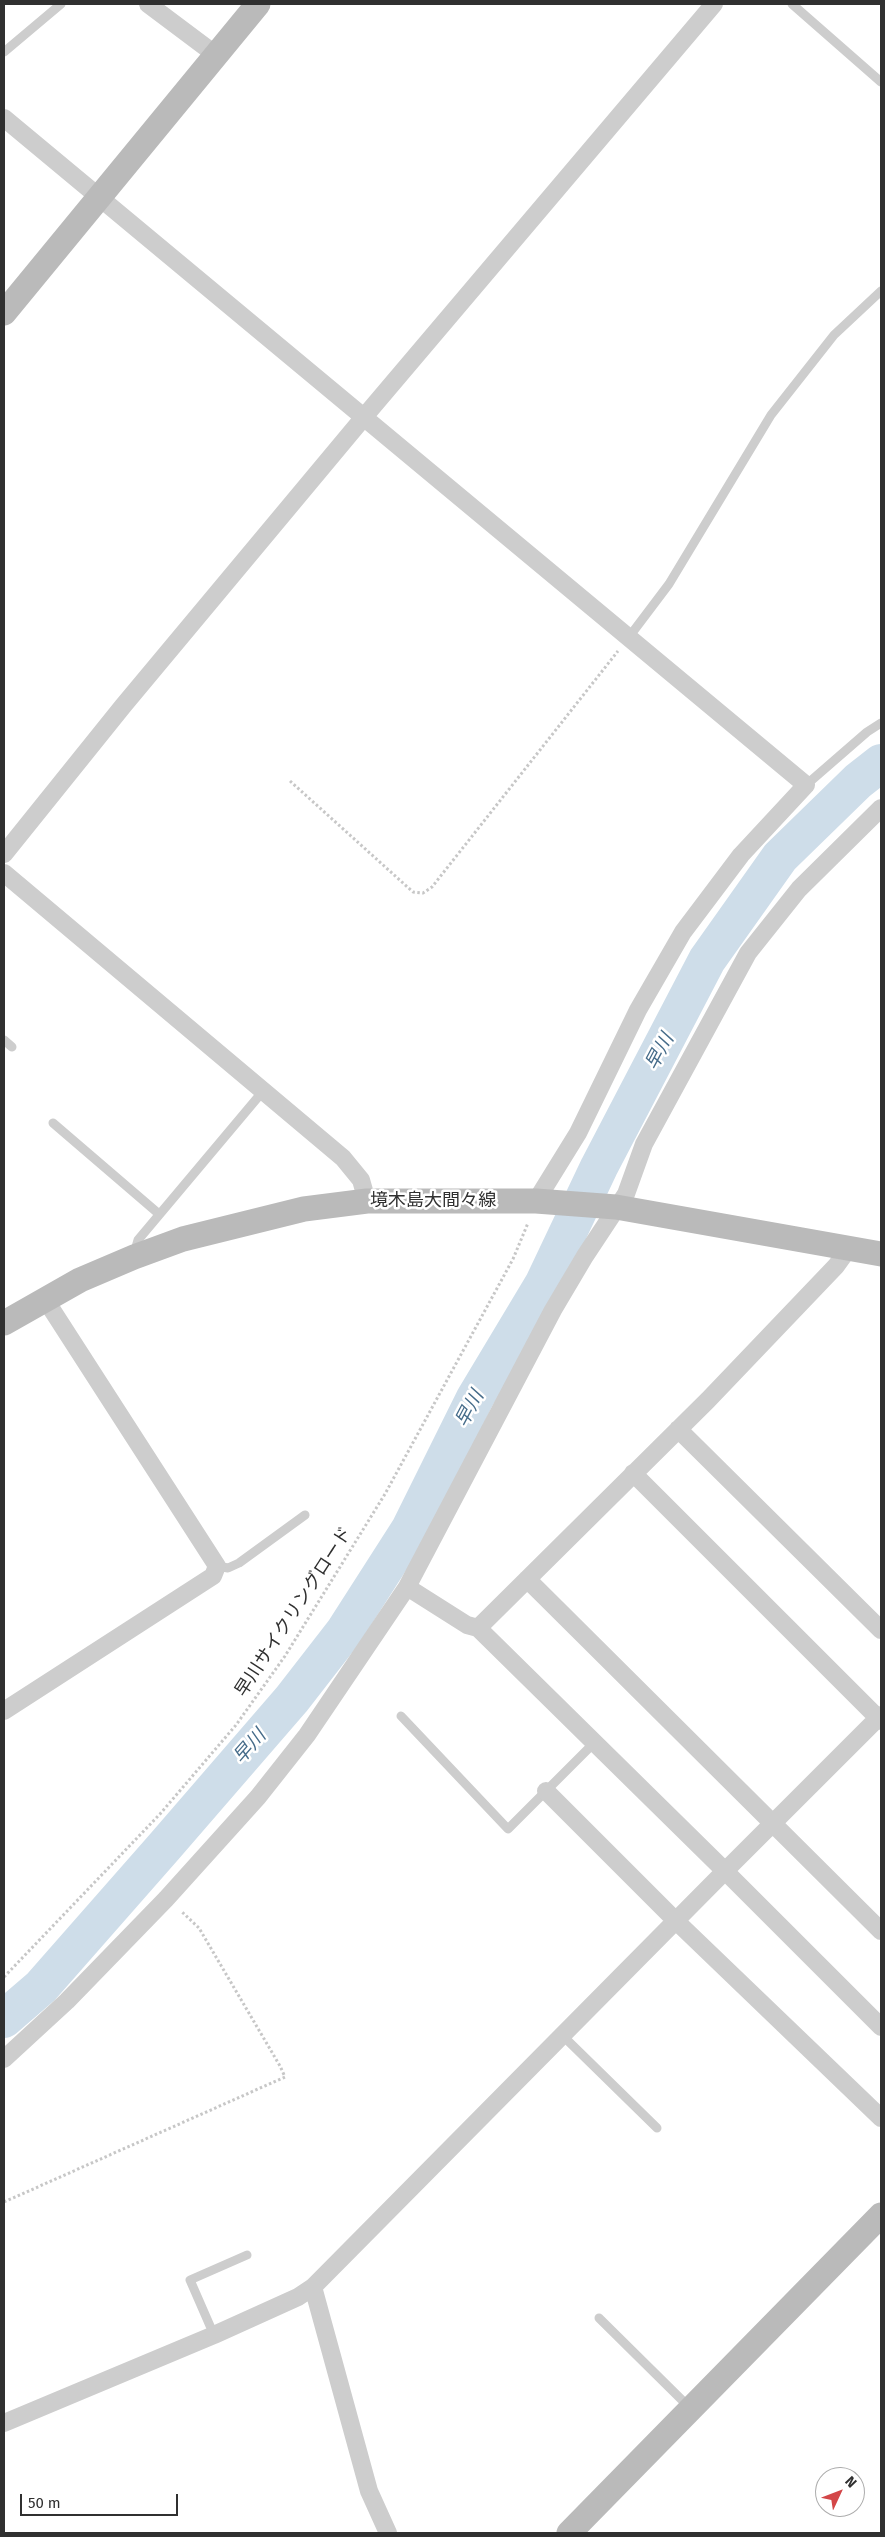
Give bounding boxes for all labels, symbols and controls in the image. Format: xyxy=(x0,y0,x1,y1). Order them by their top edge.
water label: 早川 xyxy=(641,1030,679,1074)
street label: 境木島大間々線 xyxy=(370,1190,496,1212)
water label: 早川 xyxy=(451,1387,489,1431)
street label: 早川サイクリングロード xyxy=(231,1523,357,1701)
water label: 早川 xyxy=(229,1725,271,1769)
north arrow xyxy=(815,2467,865,2517)
text: N xyxy=(841,2473,860,2491)
scale bar xyxy=(22,2484,180,2516)
text: 50 m xyxy=(28,2494,61,2512)

